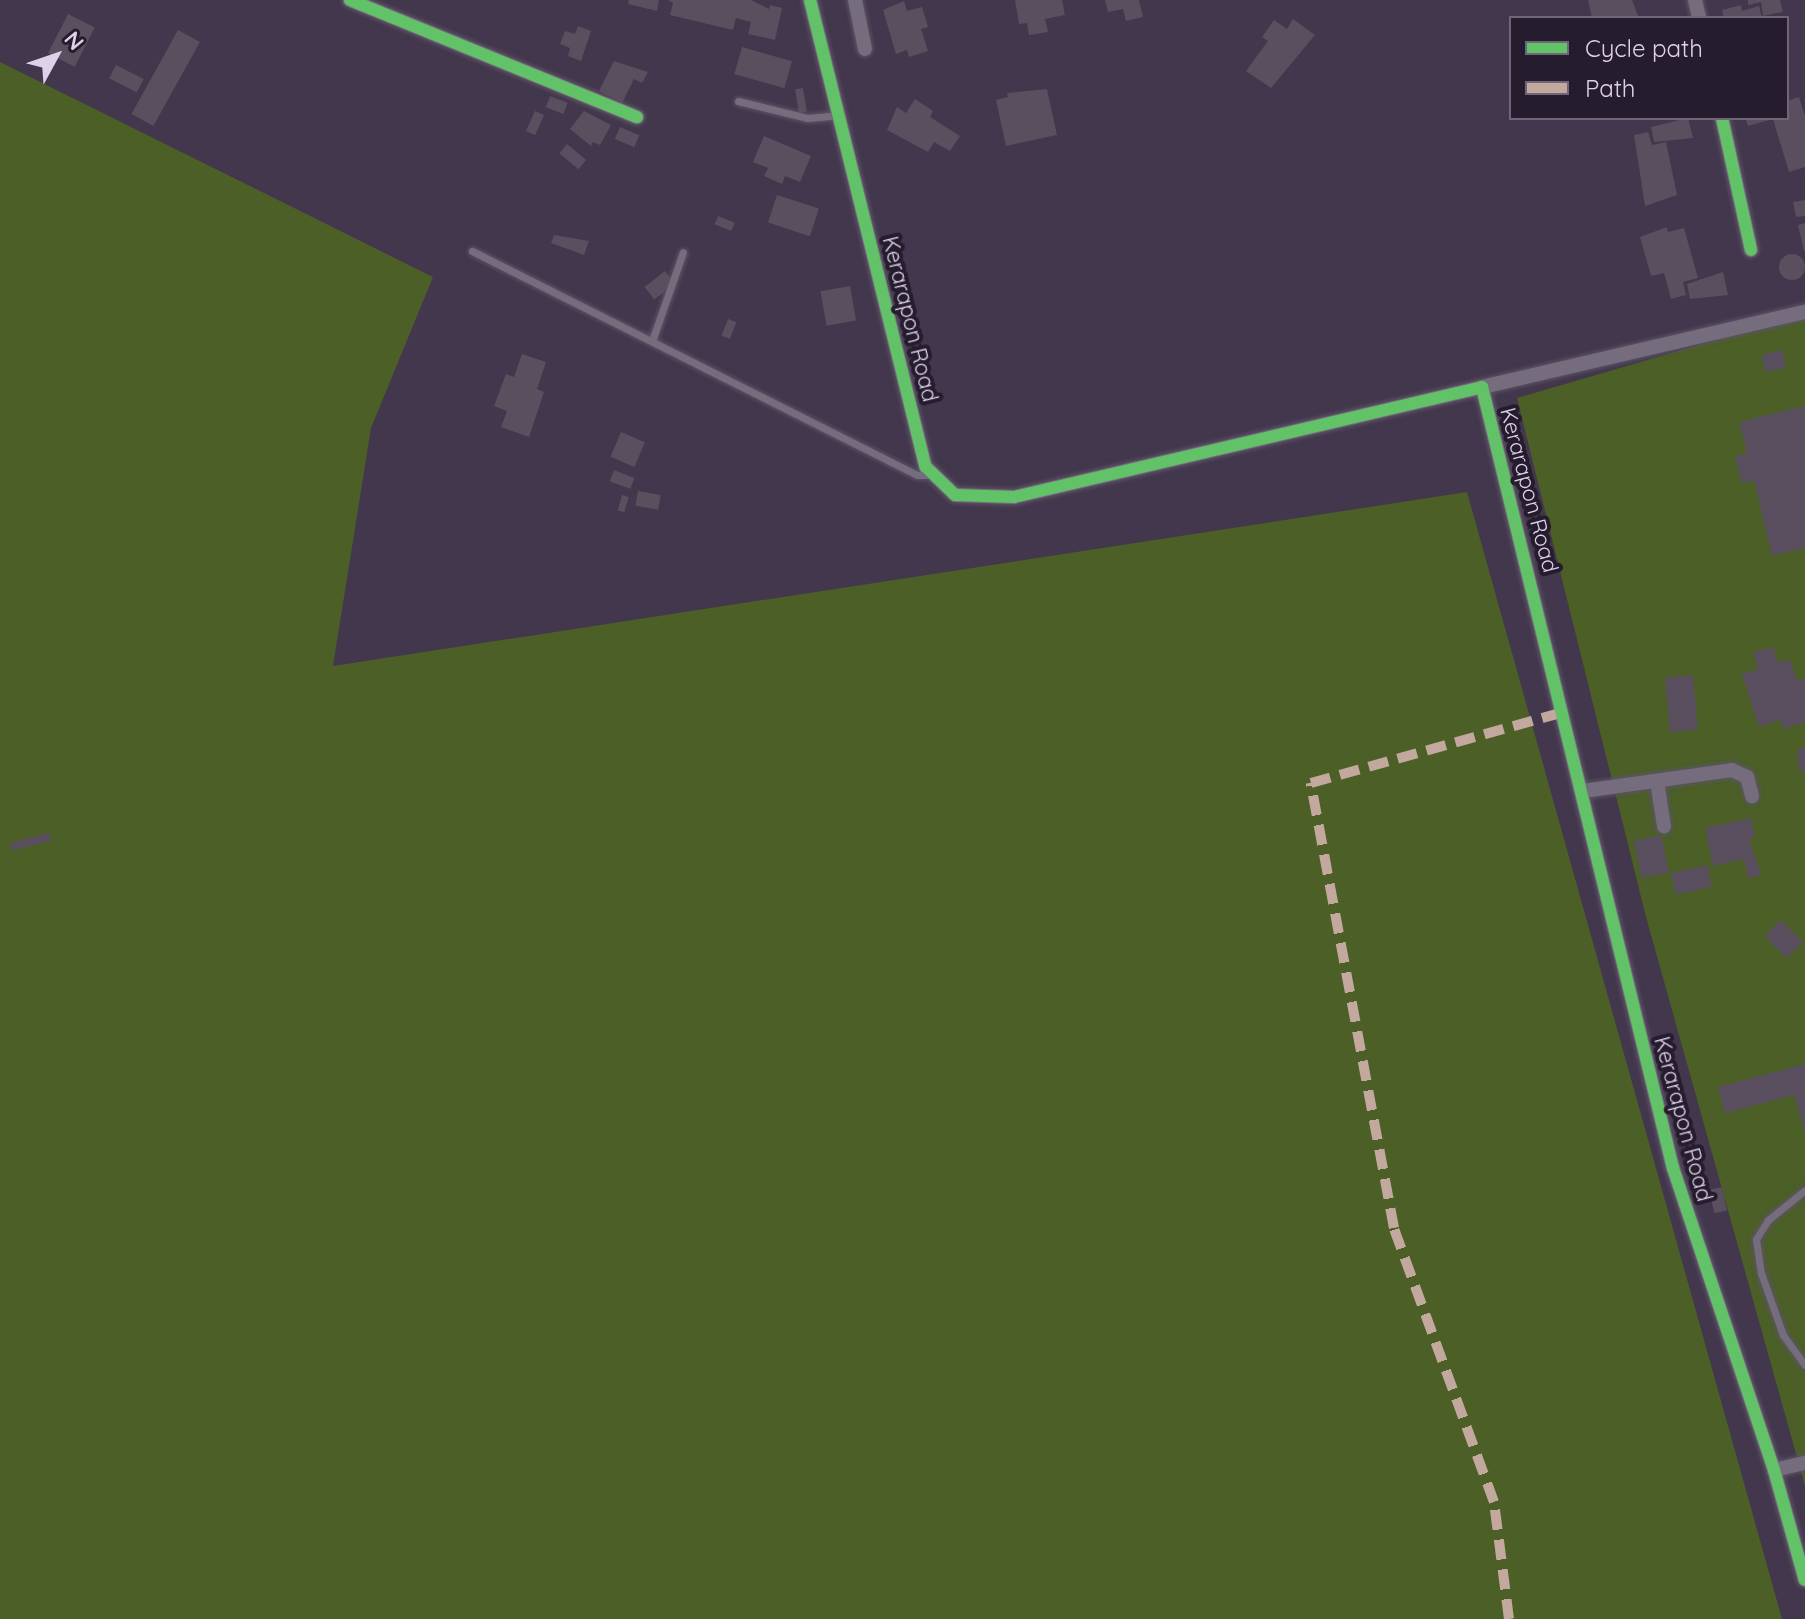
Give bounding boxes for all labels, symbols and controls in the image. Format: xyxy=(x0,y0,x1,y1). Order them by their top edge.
north arrow xyxy=(16,16,96,96)
legend xyxy=(1509,16,1789,120)
text: N xyxy=(58,25,90,56)
text: Cycle path xyxy=(1585,33,1703,63)
text: Path xyxy=(1585,73,1636,103)
street label: Kerarapon Road xyxy=(877,233,943,405)
street label: Kerarapon Road xyxy=(1494,405,1564,575)
street label: Kerarapon Road xyxy=(1648,1034,1718,1204)

